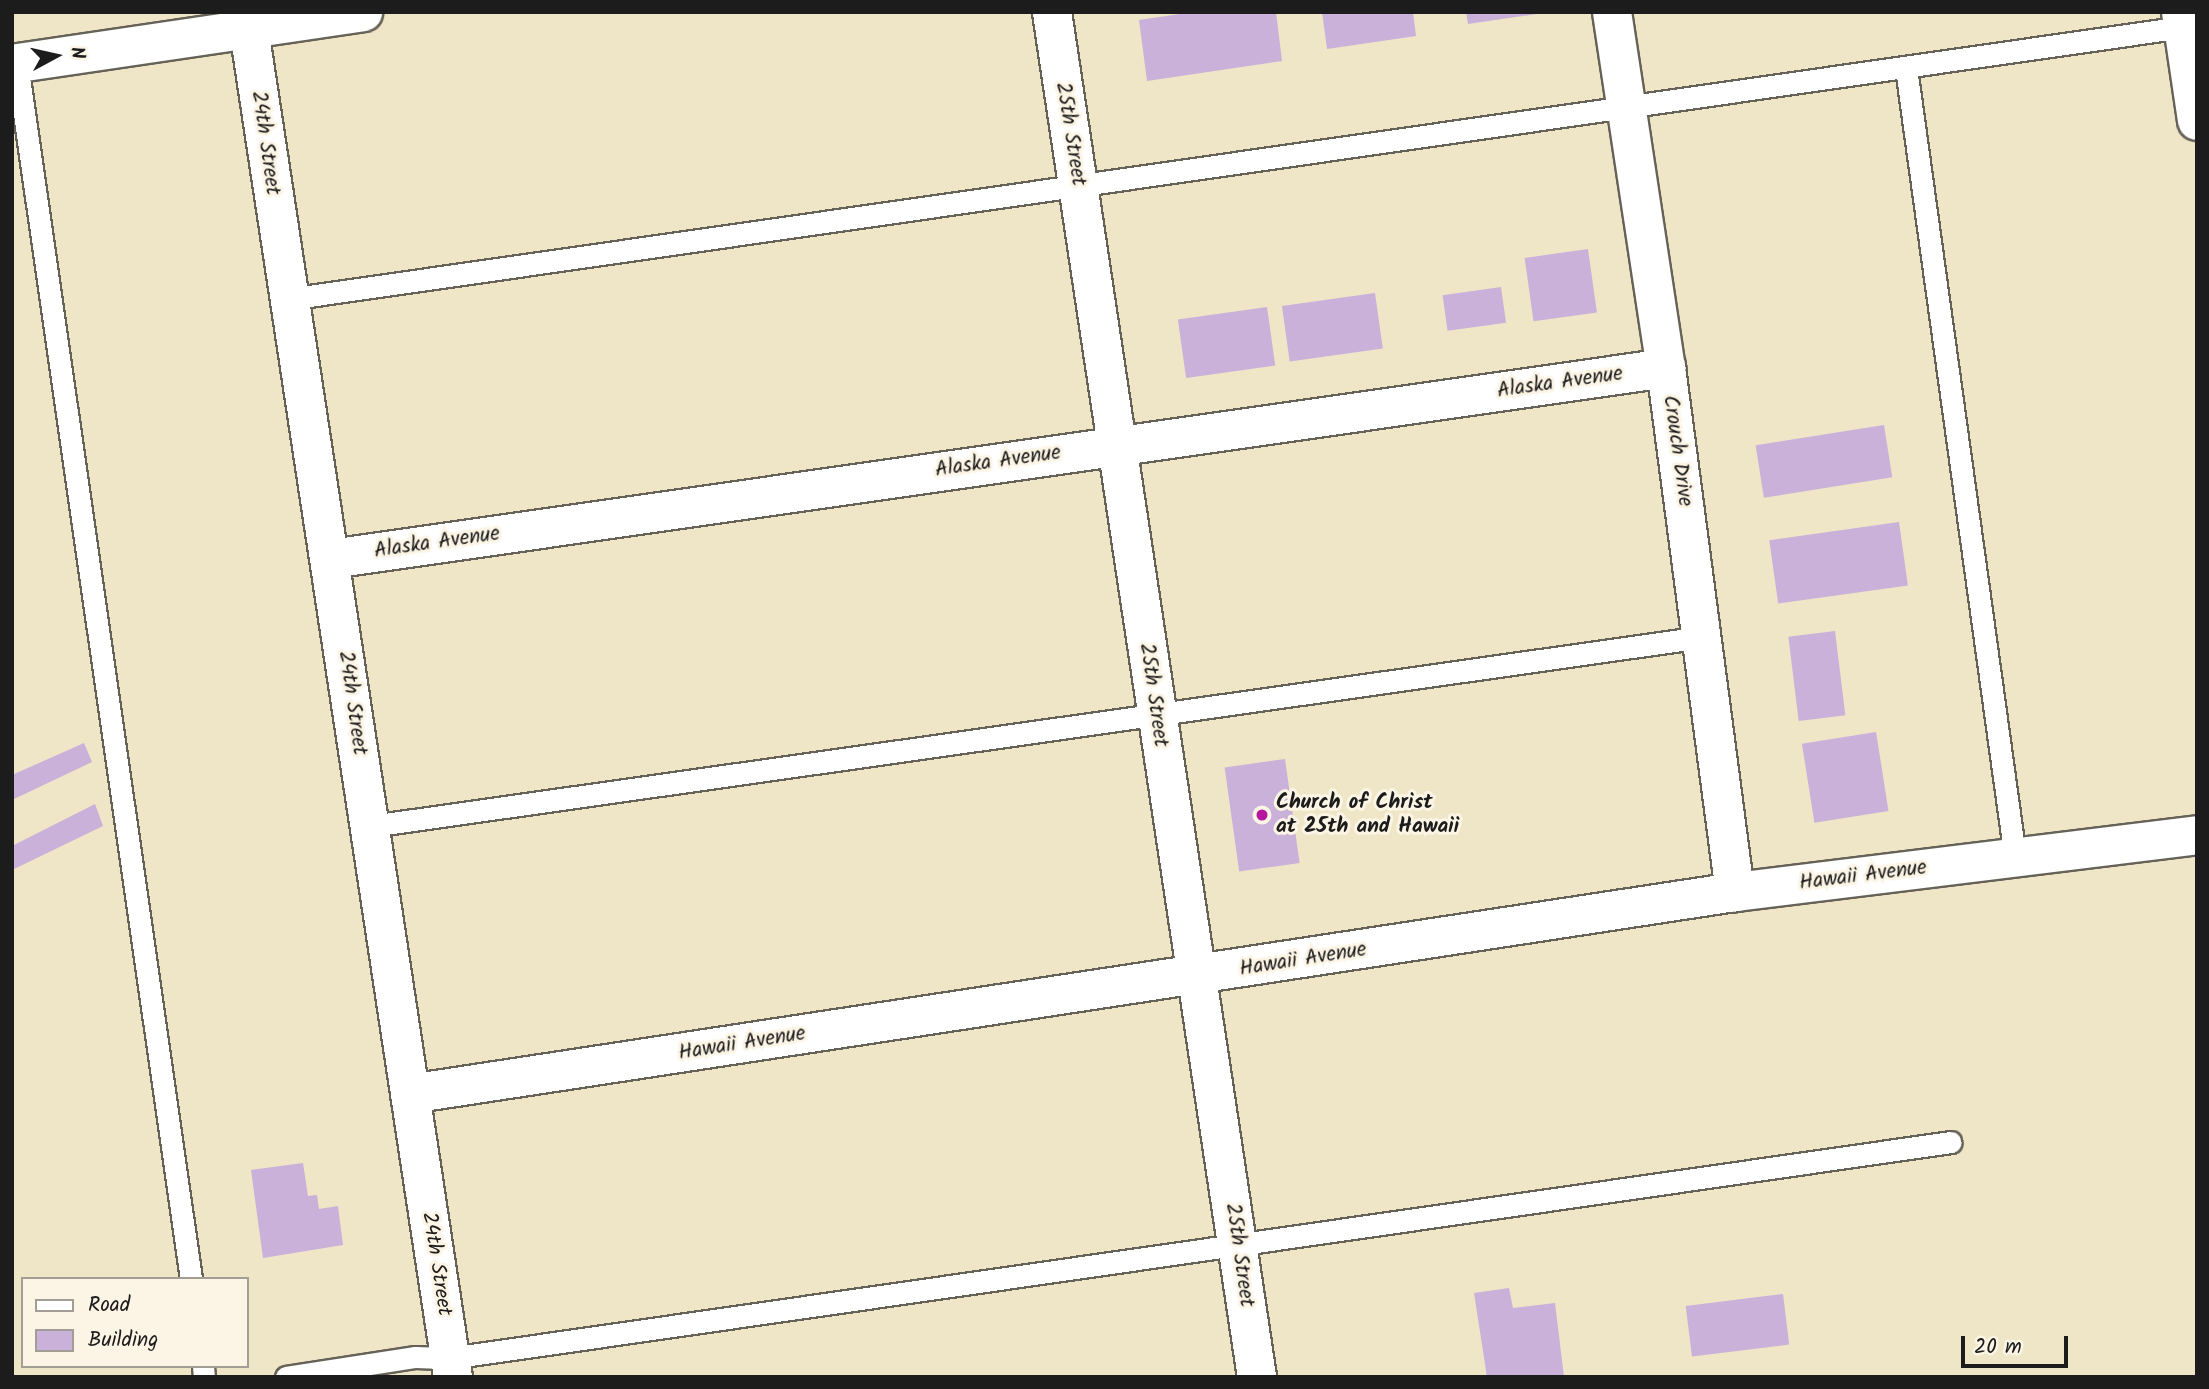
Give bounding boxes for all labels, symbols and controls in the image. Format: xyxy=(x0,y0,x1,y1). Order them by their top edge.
north arrow xyxy=(21,21,91,91)
text: N xyxy=(61,45,92,61)
street label: 25th Street xyxy=(1049,80,1091,188)
street label: 24th Street xyxy=(245,89,285,197)
street label: Alaska Avenue xyxy=(1496,362,1624,404)
street label: Crouch Drive xyxy=(1657,394,1697,508)
street label: Alaska Avenue xyxy=(934,441,1062,483)
street label: Alaska Avenue xyxy=(373,522,501,564)
street label: 25th Street xyxy=(1133,641,1173,749)
street label: 24th Street xyxy=(332,649,372,757)
place label: Church of Christ at 25th and Hawaii xyxy=(1276,790,1459,840)
marker: Church of Christ at 25th and Hawaii xyxy=(1254,807,1270,823)
street label: Hawaii Avenue xyxy=(1798,856,1928,896)
street label: Hawaii Avenue xyxy=(1238,938,1368,982)
street label: Hawaii Avenue xyxy=(677,1022,807,1066)
street label: 25th Street xyxy=(1219,1201,1259,1309)
street label: 24th Street xyxy=(415,1210,457,1318)
legend xyxy=(21,1277,248,1368)
text: Road xyxy=(88,1289,130,1322)
scale bar xyxy=(1964,1322,2071,1366)
text: Building xyxy=(88,1324,158,1357)
text: 20 m xyxy=(1974,1331,2022,1364)

